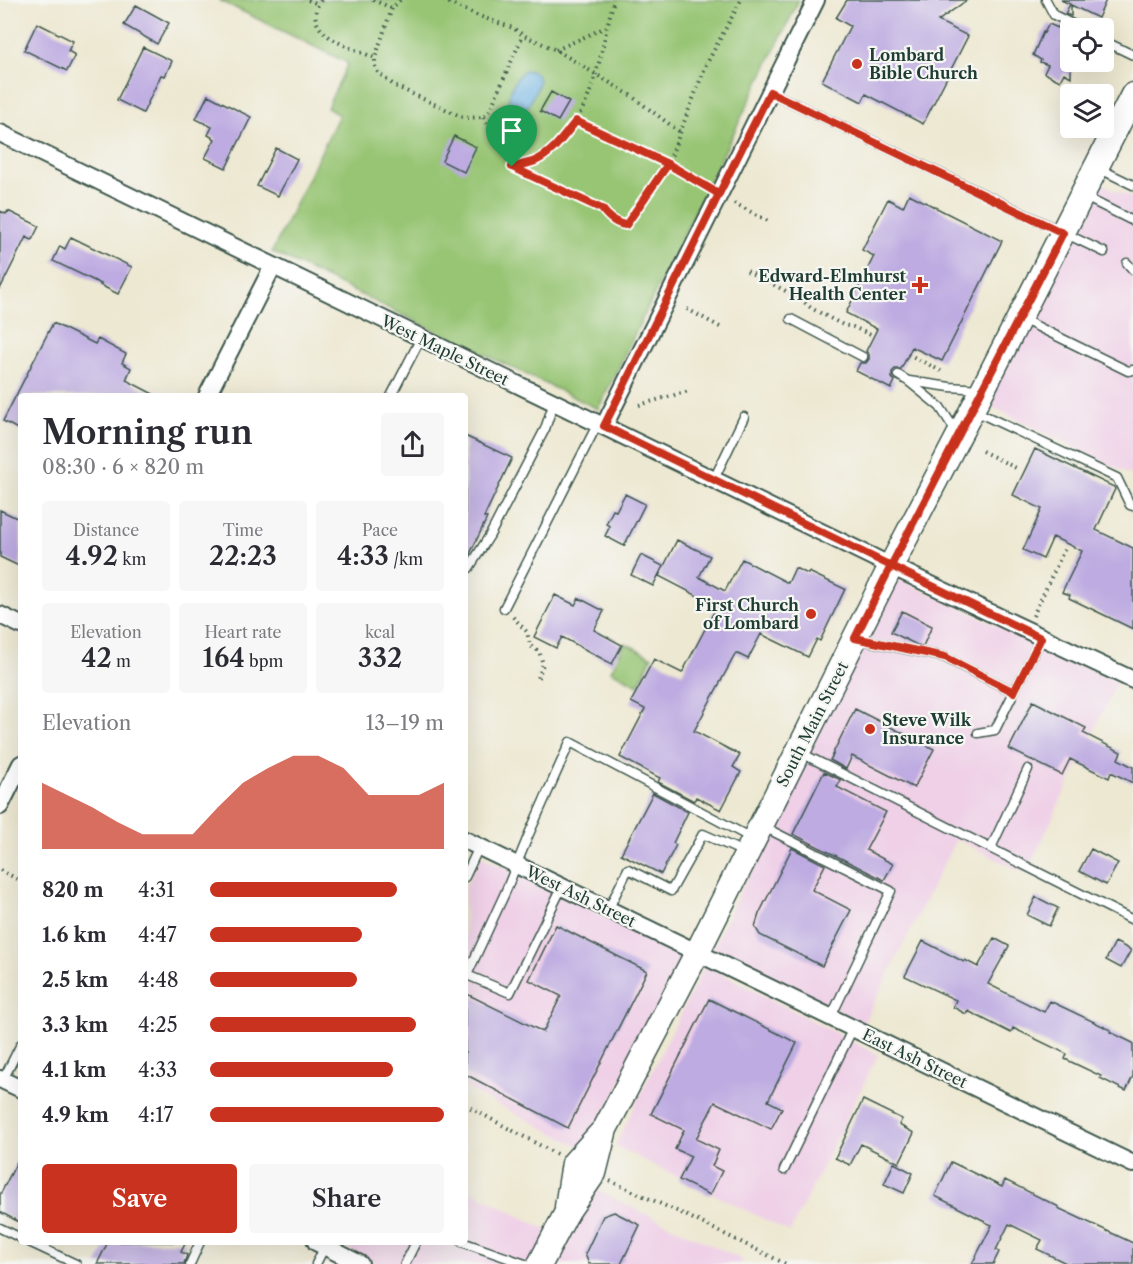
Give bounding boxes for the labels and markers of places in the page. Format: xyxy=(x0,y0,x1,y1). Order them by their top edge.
place label: Lombard Bible Church xyxy=(869,45,978,83)
marker: Lombard Bible Church xyxy=(850,57,864,71)
pin xyxy=(486,105,537,167)
place label: Edward-Elmhurst Health Center xyxy=(758,266,907,304)
marker: Edward-Elmhurst Health Center xyxy=(911,276,929,294)
place label: First Church of Lombard xyxy=(695,595,799,633)
marker: First Church of Lombard xyxy=(804,607,818,621)
place label: Steve Wilk Insurance xyxy=(882,710,972,748)
marker: Steve Wilk Insurance xyxy=(863,722,877,736)

